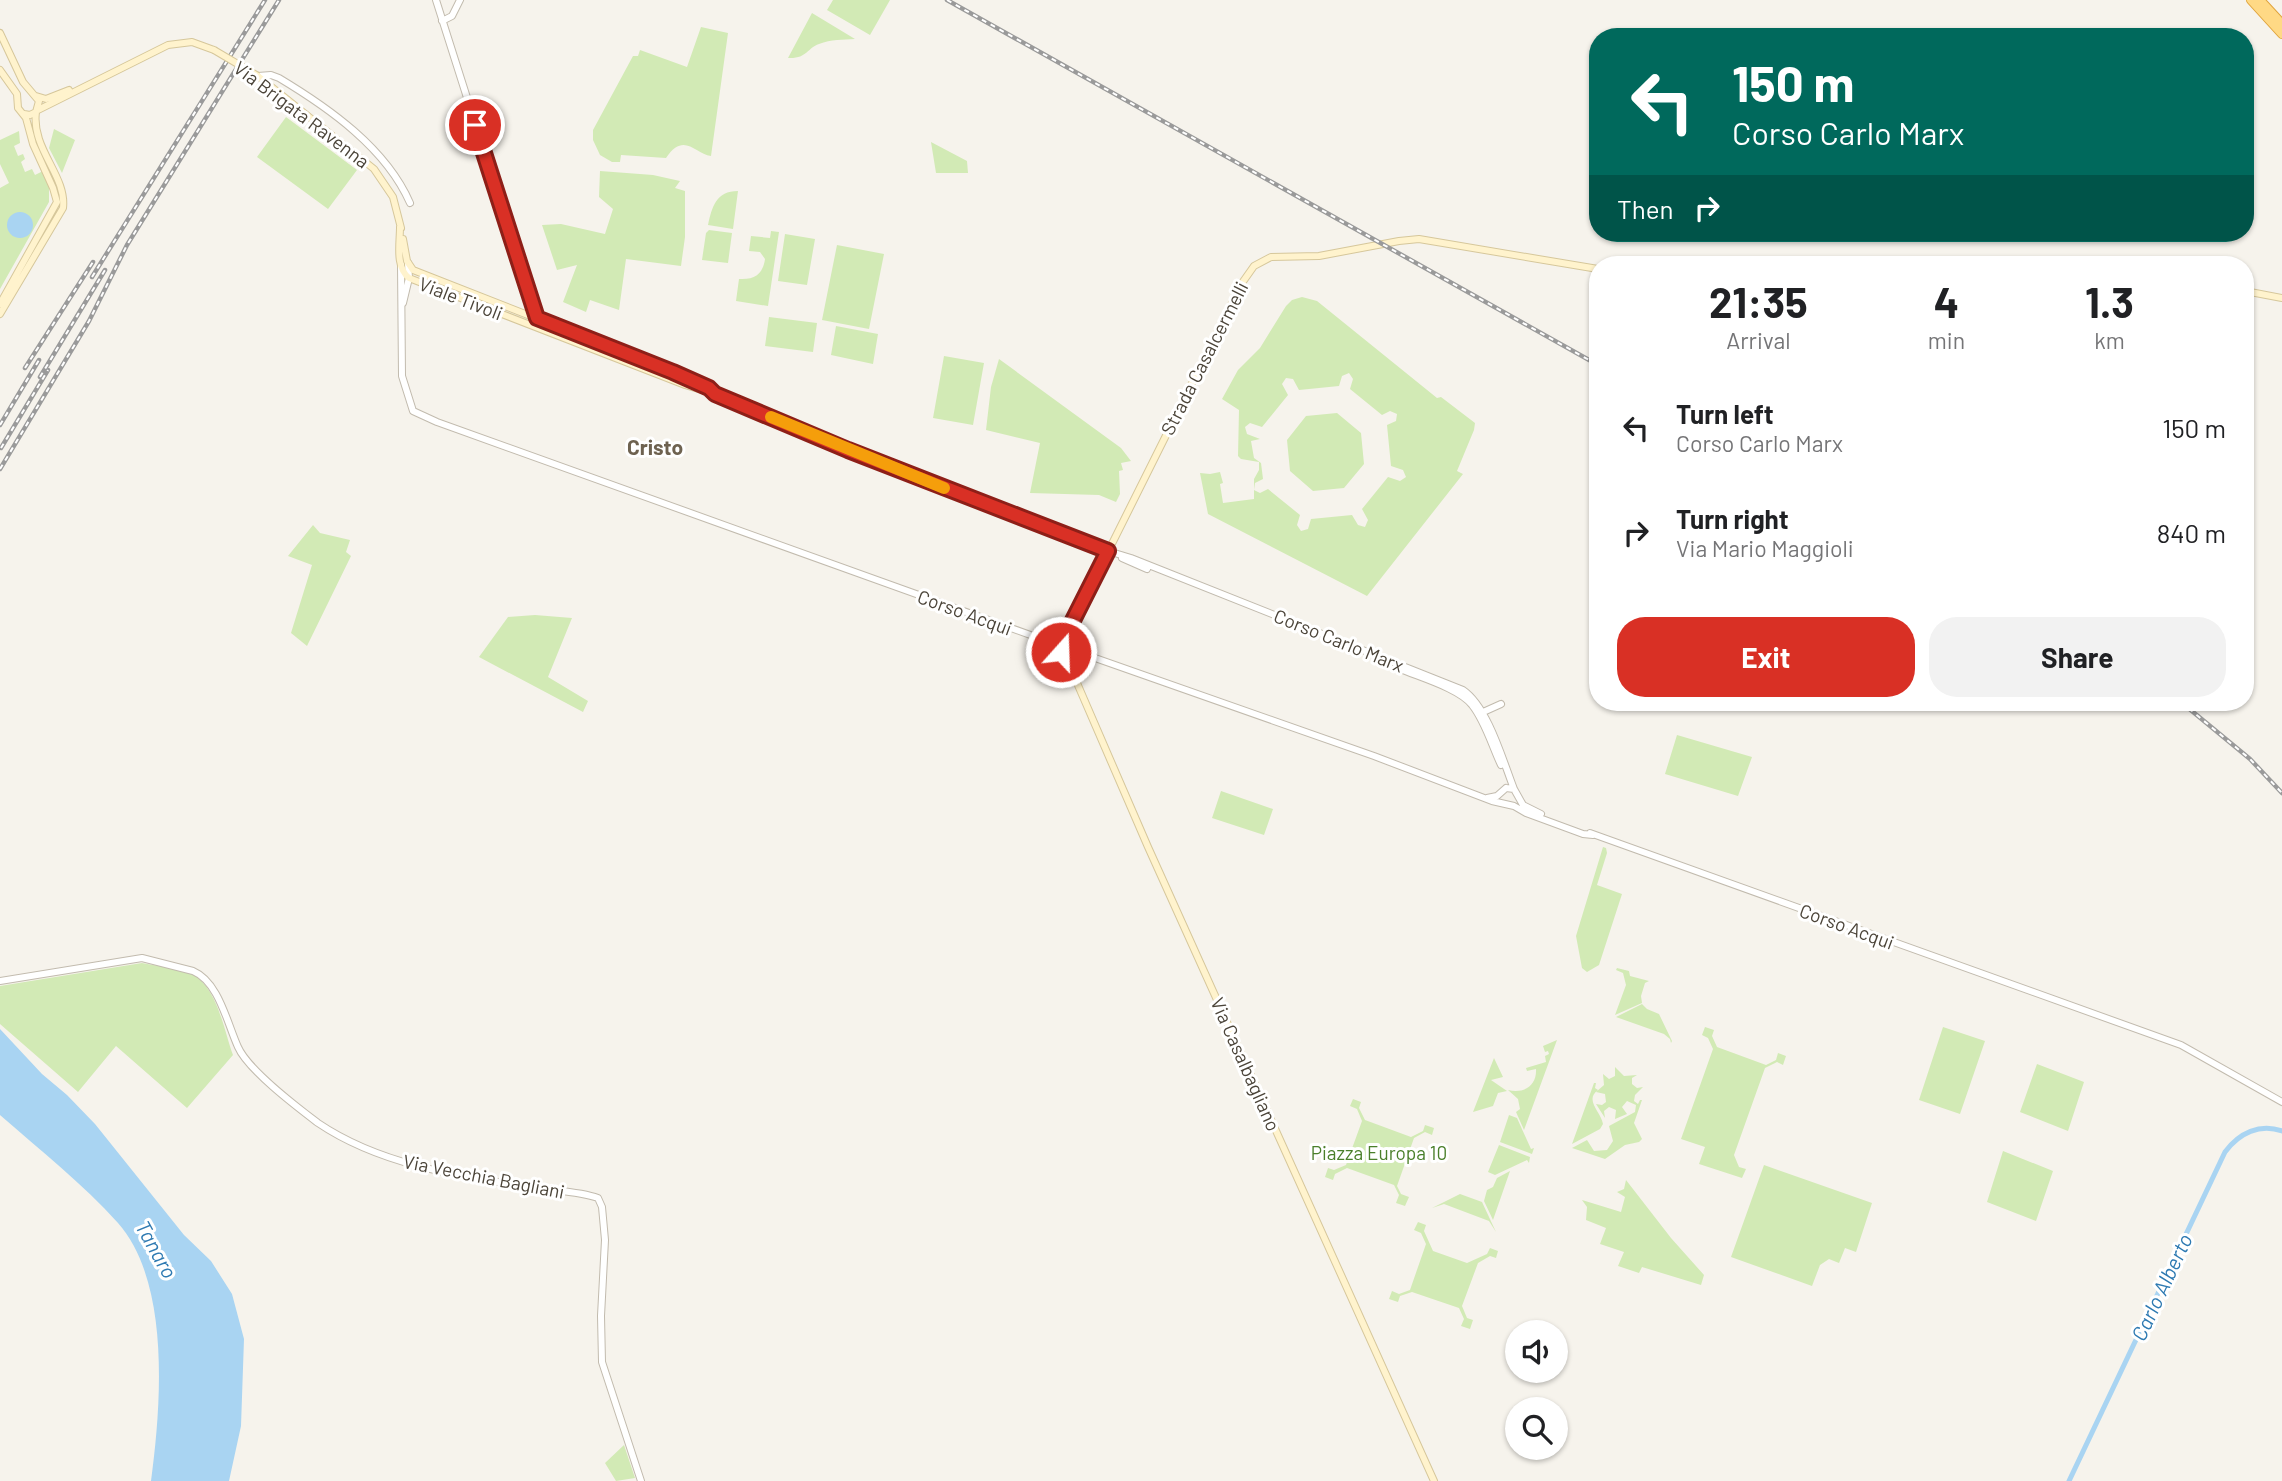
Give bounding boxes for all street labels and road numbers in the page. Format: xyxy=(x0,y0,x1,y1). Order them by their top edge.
street label: Via Brigata Ravenna xyxy=(230,56,374,172)
street label: Viale Tivoli xyxy=(416,272,506,324)
street label: Strada Casalcermelli xyxy=(1155,278,1253,438)
street label: Corso Acqui xyxy=(915,584,1015,640)
street label: Corso Carlo Marx xyxy=(1271,604,1407,676)
street label: Corso Acqui xyxy=(1797,898,1897,954)
street label: Via Casalbagliano xyxy=(1206,994,1286,1134)
street label: Via Vecchia Bagliani xyxy=(401,1149,567,1203)

